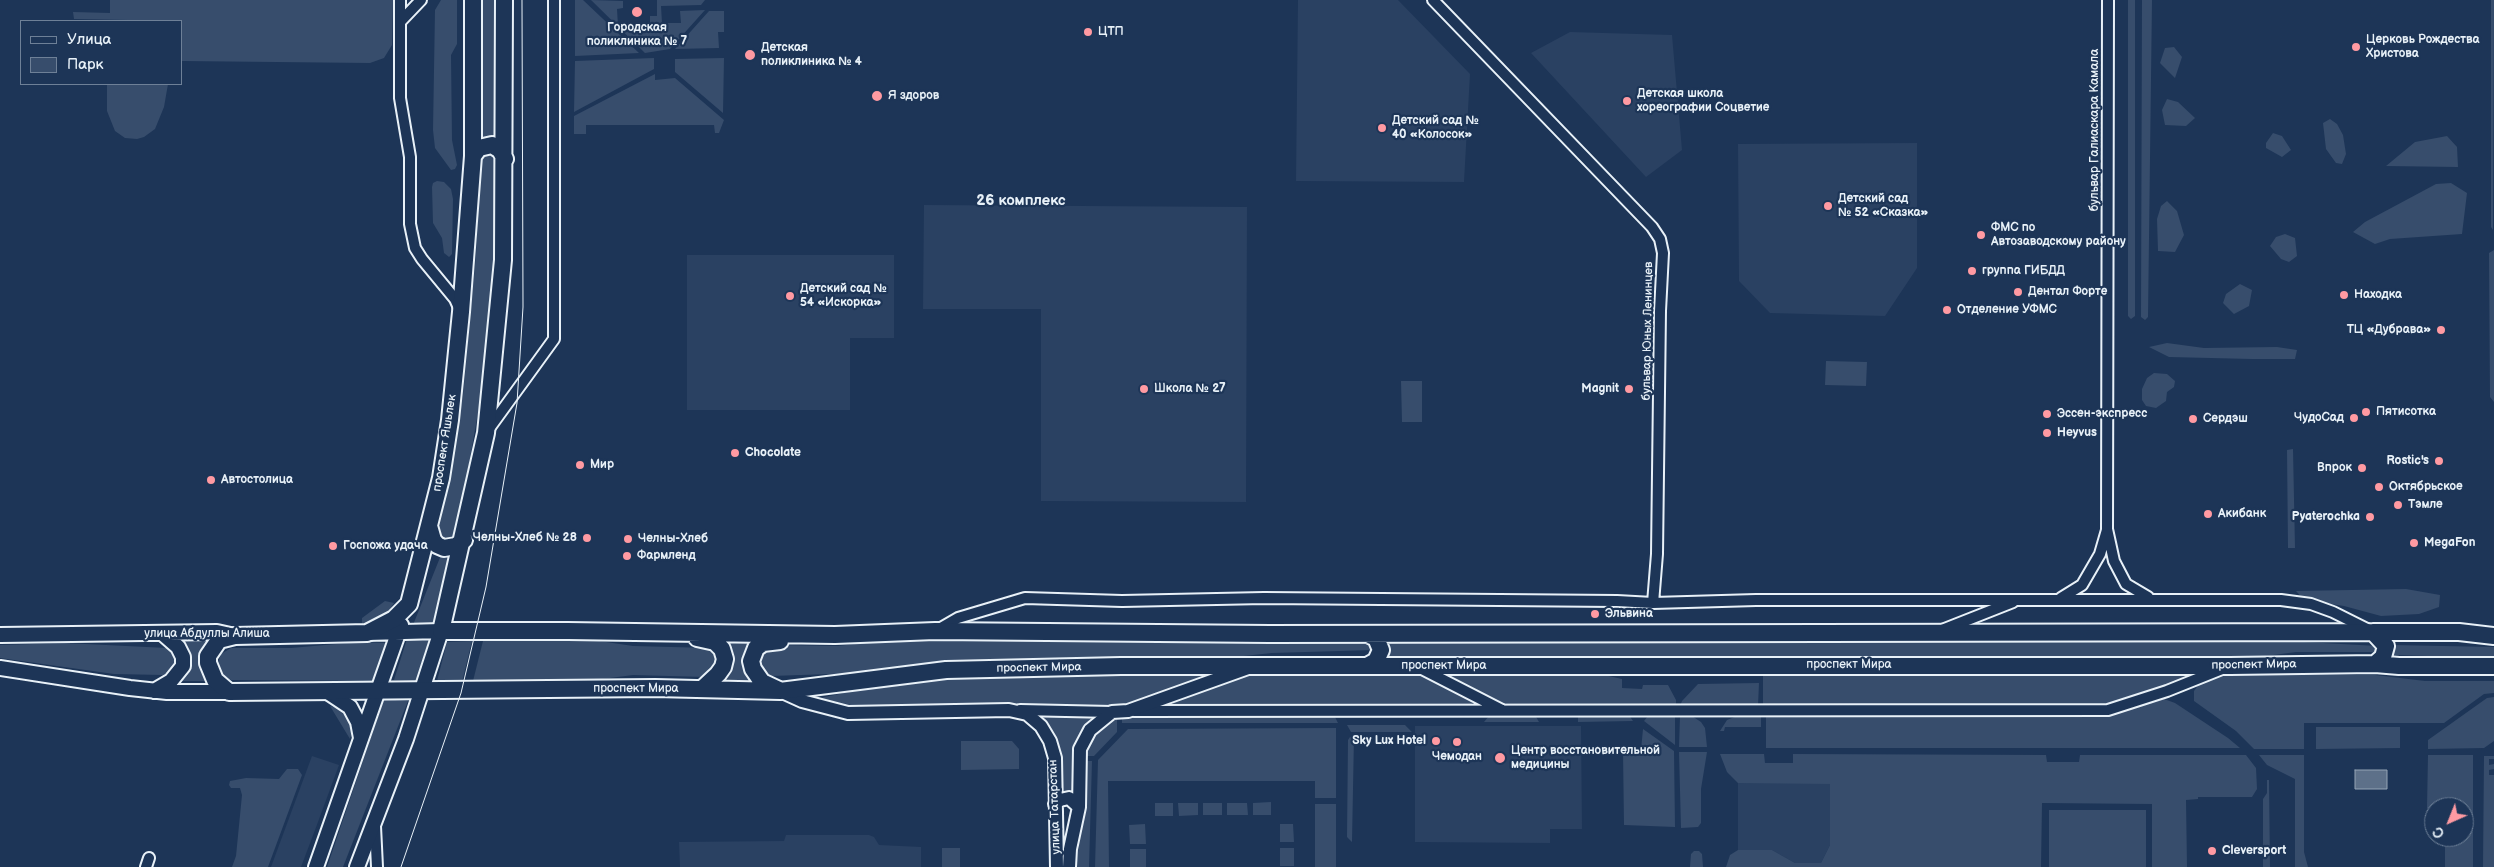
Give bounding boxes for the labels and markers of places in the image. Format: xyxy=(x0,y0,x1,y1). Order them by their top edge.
marker: Городская поликлиника № 7 xyxy=(630,5,644,19)
place label: Городская поликлиника № 7 xyxy=(587,21,687,49)
place label: ЦТП xyxy=(1098,25,1124,39)
marker: ЦТП xyxy=(1082,26,1094,38)
place label: Церковь Рождества Христова xyxy=(2366,33,2480,61)
place label: Детская поликлиника № 4 xyxy=(761,41,862,69)
marker: Церковь Рождества Христова xyxy=(2350,41,2362,53)
marker: Детская поликлиника № 4 xyxy=(743,48,757,62)
place label: Детская школа хореографии Соцветие xyxy=(1637,87,1770,115)
marker: Я здоров xyxy=(870,89,884,103)
place label: Я здоров xyxy=(888,89,939,103)
marker: Детская школа хореографии Соцветие xyxy=(1621,95,1633,107)
place label: Детский сад № 40 «Колосок» xyxy=(1392,114,1479,142)
marker: Детский сад № 40 «Колосок» xyxy=(1376,122,1388,134)
place label: Детский сад № 52 «Сказка» xyxy=(1838,192,1928,220)
marker: Детский сад № 52 «Сказка» xyxy=(1822,200,1834,212)
place label: ФМС по Автозаводскому району xyxy=(1991,221,2126,249)
marker: ФМС по Автозаводскому району xyxy=(1975,229,1987,241)
place label: группа ГИБДД xyxy=(1982,264,2065,278)
marker: группа ГИБДД xyxy=(1966,265,1978,277)
place label: Детский сад № 54 «Искорка» xyxy=(800,282,887,310)
place label: Дентал Форте xyxy=(2028,285,2107,299)
marker: Дентал Форте xyxy=(2012,286,2024,298)
place label: Находка xyxy=(2354,288,2402,302)
marker: Находка xyxy=(2338,289,2350,301)
marker: Детский сад № 54 «Искорка» xyxy=(784,290,796,302)
place label: Отделение УФМС xyxy=(1957,303,2057,317)
marker: Отделение УФМС xyxy=(1941,304,1953,316)
place label: ТЦ «Дубрава» xyxy=(2347,323,2431,337)
marker: ТЦ «Дубрава» xyxy=(2435,324,2447,336)
place label: Школа № 27 xyxy=(1154,382,1226,396)
place label: Magnit xyxy=(1581,382,1619,396)
marker: Школа № 27 xyxy=(1138,383,1150,395)
marker: Magnit xyxy=(1623,383,1635,395)
place label: Пятисотка xyxy=(2376,405,2436,419)
marker: Пятисотка xyxy=(2360,406,2372,418)
place label: Эссен-экспресс xyxy=(2057,407,2147,421)
marker: Эссен-экспресс xyxy=(2041,408,2053,420)
place label: ЧудоСад xyxy=(2294,411,2344,425)
place label: Сердэш xyxy=(2203,412,2248,426)
marker: ЧудоСад xyxy=(2348,412,2360,424)
marker: Сердэш xyxy=(2187,413,2199,425)
place label: Heyvus xyxy=(2057,426,2097,440)
marker: Heyvus xyxy=(2041,427,2053,439)
place label: Chocolate xyxy=(745,446,801,460)
marker: Chocolate xyxy=(729,447,741,459)
place label: Rostic's xyxy=(2386,454,2429,468)
marker: Rostic's xyxy=(2433,455,2445,467)
place label: Мир xyxy=(590,458,614,472)
marker: Мир xyxy=(574,459,586,471)
place label: Впрок xyxy=(2317,461,2352,475)
marker: Впрок xyxy=(2356,462,2368,474)
place label: Автостолица xyxy=(221,473,293,487)
marker: Автостолица xyxy=(205,474,217,486)
place label: Октябрьское xyxy=(2389,480,2463,494)
marker: Октябрьское xyxy=(2373,481,2385,493)
place label: Тэмле xyxy=(2408,498,2443,512)
marker: Тэмле xyxy=(2392,499,2404,511)
place label: Акибанк xyxy=(2218,507,2266,521)
marker: Акибанк xyxy=(2202,508,2214,520)
place label: Pyaterochka xyxy=(2292,510,2360,524)
marker: Pyaterochka xyxy=(2364,511,2376,523)
place label: Челны-Хлеб № 28 xyxy=(473,531,577,545)
marker: Челны-Хлеб № 28 xyxy=(581,532,593,544)
place label: Челны-Хлеб xyxy=(638,532,708,546)
marker: Челны-Хлеб xyxy=(622,533,634,545)
place label: MegaFon xyxy=(2424,536,2475,550)
marker: MegaFon xyxy=(2408,537,2420,549)
place label: Госпожа удача xyxy=(343,539,428,553)
marker: Госпожа удача xyxy=(327,540,339,552)
place label: Фармленд xyxy=(637,549,696,563)
marker: Фармленд xyxy=(621,550,633,562)
place label: Эльвина xyxy=(1605,607,1653,621)
marker: Эльвина xyxy=(1589,608,1601,620)
place label: Sky Lux Hotel xyxy=(1352,734,1426,748)
marker: Sky Lux Hotel xyxy=(1430,735,1442,747)
marker: Чемодан xyxy=(1451,736,1463,748)
place label: Центр восстановительной медицины xyxy=(1511,744,1660,772)
place label: Чемодан xyxy=(1432,750,1482,764)
marker: Центр восстановительной медицины xyxy=(1493,751,1507,765)
place label: Cleversport xyxy=(2222,844,2286,858)
marker: Cleversport xyxy=(2206,845,2218,857)

